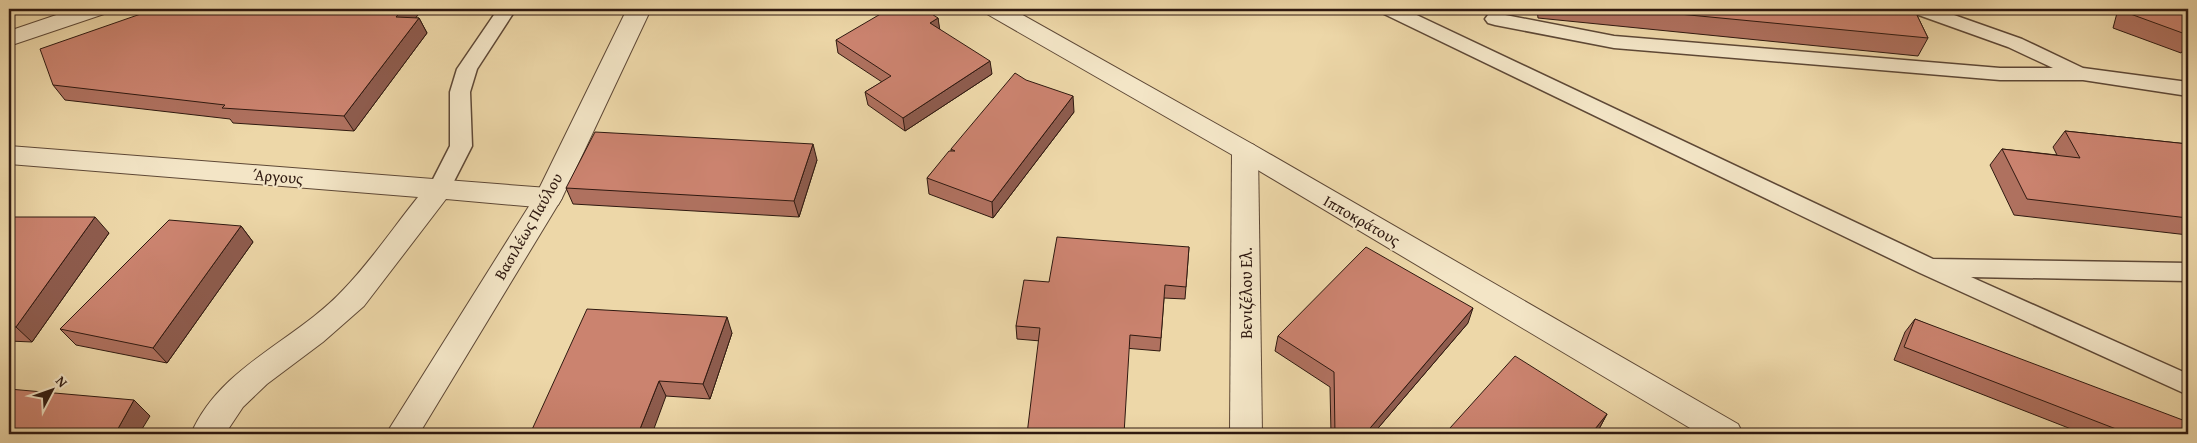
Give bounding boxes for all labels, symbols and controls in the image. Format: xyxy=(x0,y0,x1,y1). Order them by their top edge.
street label: Άργους xyxy=(252,162,304,190)
street label: Βασιλέως Παύλου xyxy=(488,168,568,284)
street label: Ιπποκράτους xyxy=(1319,188,1405,252)
street label: Βενιζέλου Ελ. xyxy=(1234,247,1258,339)
north arrow xyxy=(28,366,78,416)
text: N xyxy=(51,371,73,392)

